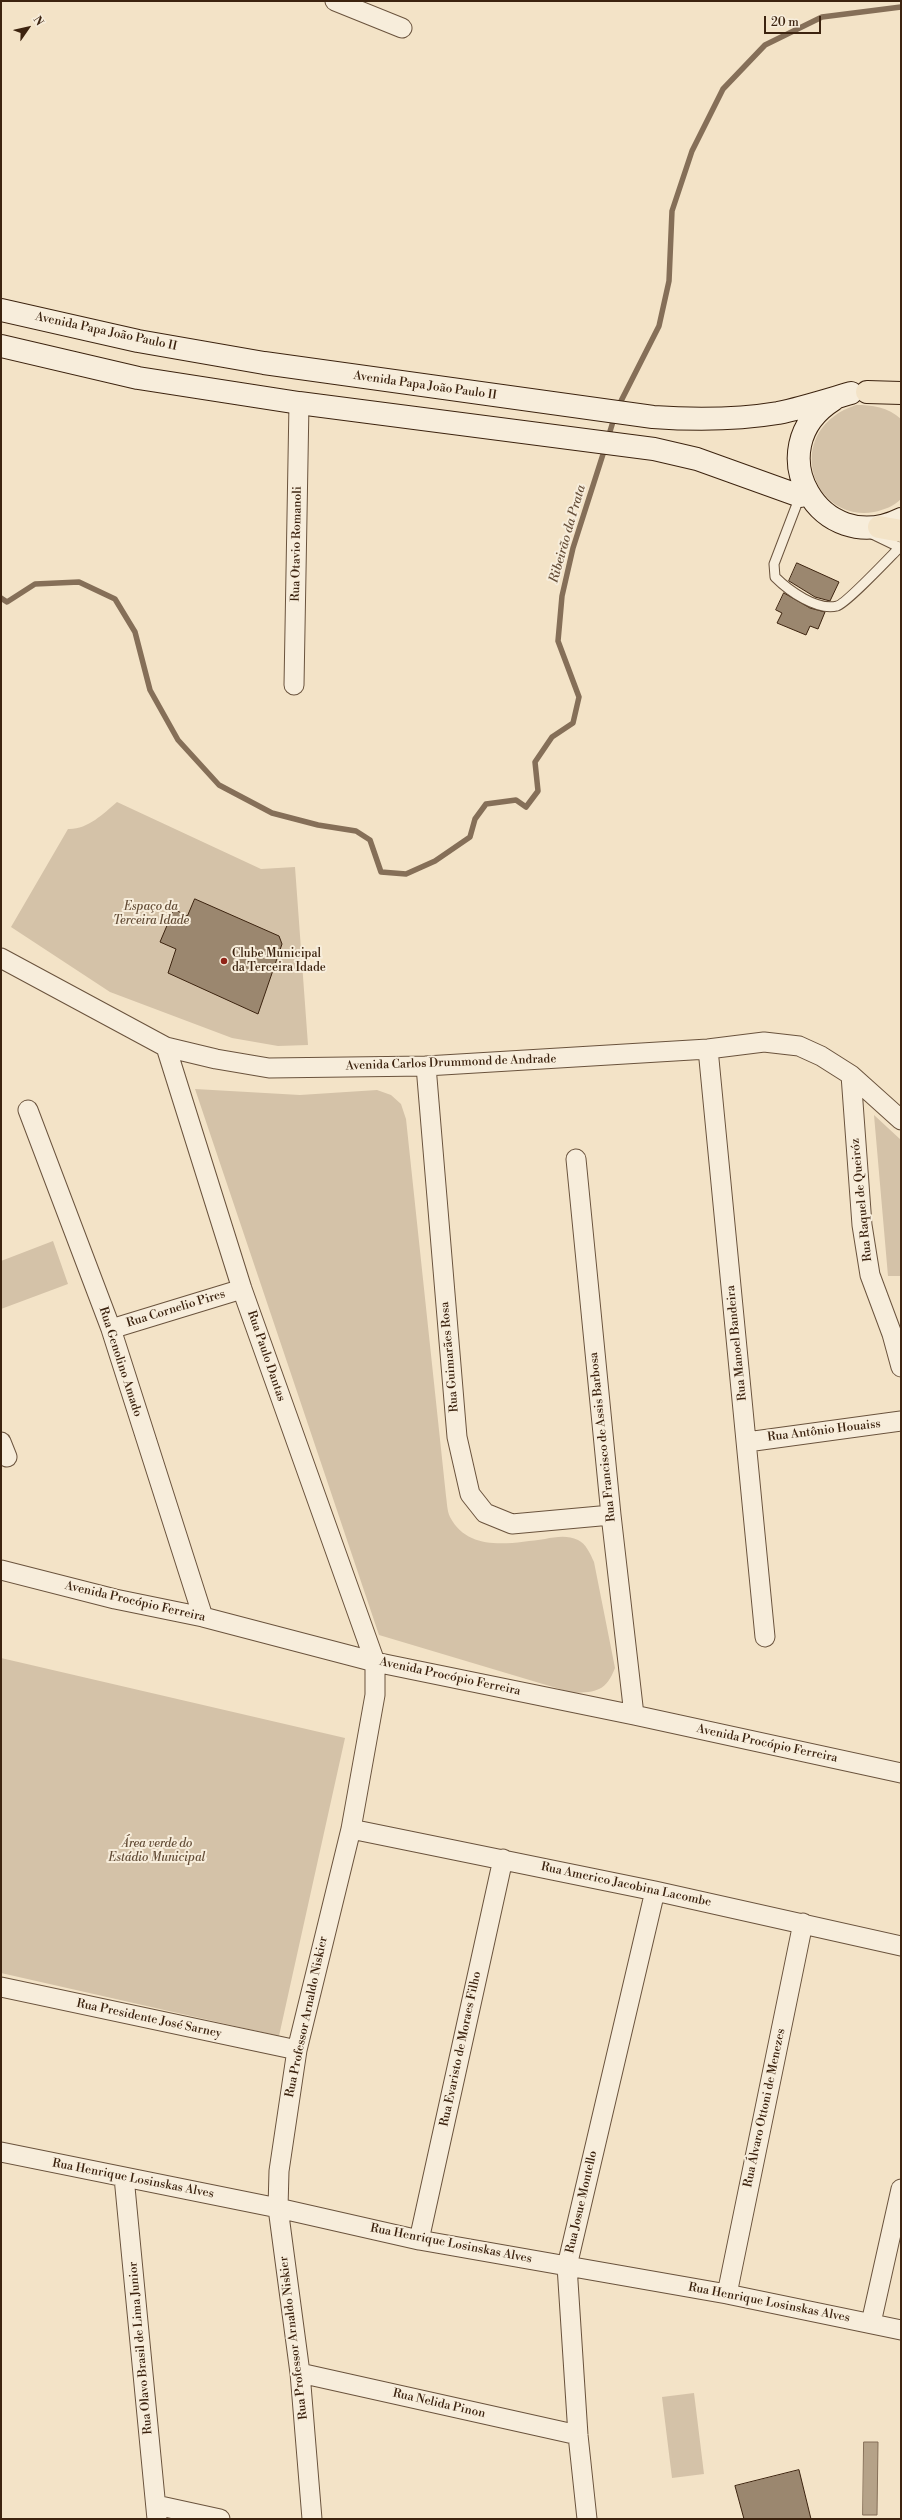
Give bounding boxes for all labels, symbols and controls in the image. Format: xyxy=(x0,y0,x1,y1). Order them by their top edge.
north arrow xyxy=(8,8,48,48)
scale bar xyxy=(766,8,823,34)
text: N xyxy=(30,14,46,29)
text: 20 m xyxy=(771,15,799,30)
street label: Avenida Papa João Paulo II xyxy=(34,310,178,354)
street label: Avenida Papa João Paulo II xyxy=(352,369,498,403)
water label: Ribeirão da Prata xyxy=(547,483,589,585)
street label: Rua Otavio Romanoli xyxy=(289,486,305,602)
park label: Espaço da Terceira Idade xyxy=(113,900,189,928)
place label: Clube Municipal da Terceira Idade xyxy=(232,947,326,975)
marker: Clube Municipal da Terceira Idade xyxy=(219,956,229,966)
street label: Avenida Carlos Drummond de Andrade xyxy=(345,1052,557,1074)
street label: Rua Raquel de Queiróz xyxy=(848,1138,876,1262)
street label: Rua Manoel Bandeira xyxy=(724,1285,750,1401)
street label: Rua Cornelio Pires xyxy=(125,1287,227,1331)
street label: Rua Guimarães Rosa xyxy=(438,1301,462,1413)
street label: Rua Genolino Amado xyxy=(95,1305,145,1419)
street label: Rua Paulo Dantas xyxy=(244,1309,288,1403)
street label: Rua Francisco de Assis Barbosa xyxy=(587,1351,619,1523)
street label: Rua Antônio Houaiss xyxy=(767,1417,881,1445)
street label: Avenida Procópio Ferreira xyxy=(63,1579,207,1625)
street label: Avenida Procópio Ferreira xyxy=(378,1655,522,1699)
street label: Avenida Procópio Ferreira xyxy=(695,1722,839,1766)
park label: Área verde do Estádio Municipal xyxy=(109,1837,205,1865)
street label: Rua Americo Jacobina Lacombe xyxy=(539,1860,713,1910)
street label: Rua Professor Arnaldo Niskier xyxy=(283,1935,331,2099)
street label: Rua Evaristo de Moraes Filho xyxy=(437,1970,485,2128)
street label: Rua Presidente José Sarney xyxy=(75,1997,223,2041)
street label: Rua Álvaro Ottoni de Menezes xyxy=(741,2027,789,2189)
street label: Rua Josue Montello xyxy=(563,2149,601,2255)
street label: Rua Henrique Losinskas Alves xyxy=(51,2156,215,2202)
street label: Rua Henrique Losinskas Alves xyxy=(369,2221,533,2267)
street label: Rua Professor Arnaldo Niskier xyxy=(277,2255,311,2421)
street label: Rua Olavo Brasil de Lima Junior xyxy=(126,2261,156,2435)
street label: Rua Henrique Losinskas Alves xyxy=(687,2280,851,2326)
street label: Rua Nelida Pinon xyxy=(391,2386,487,2422)

